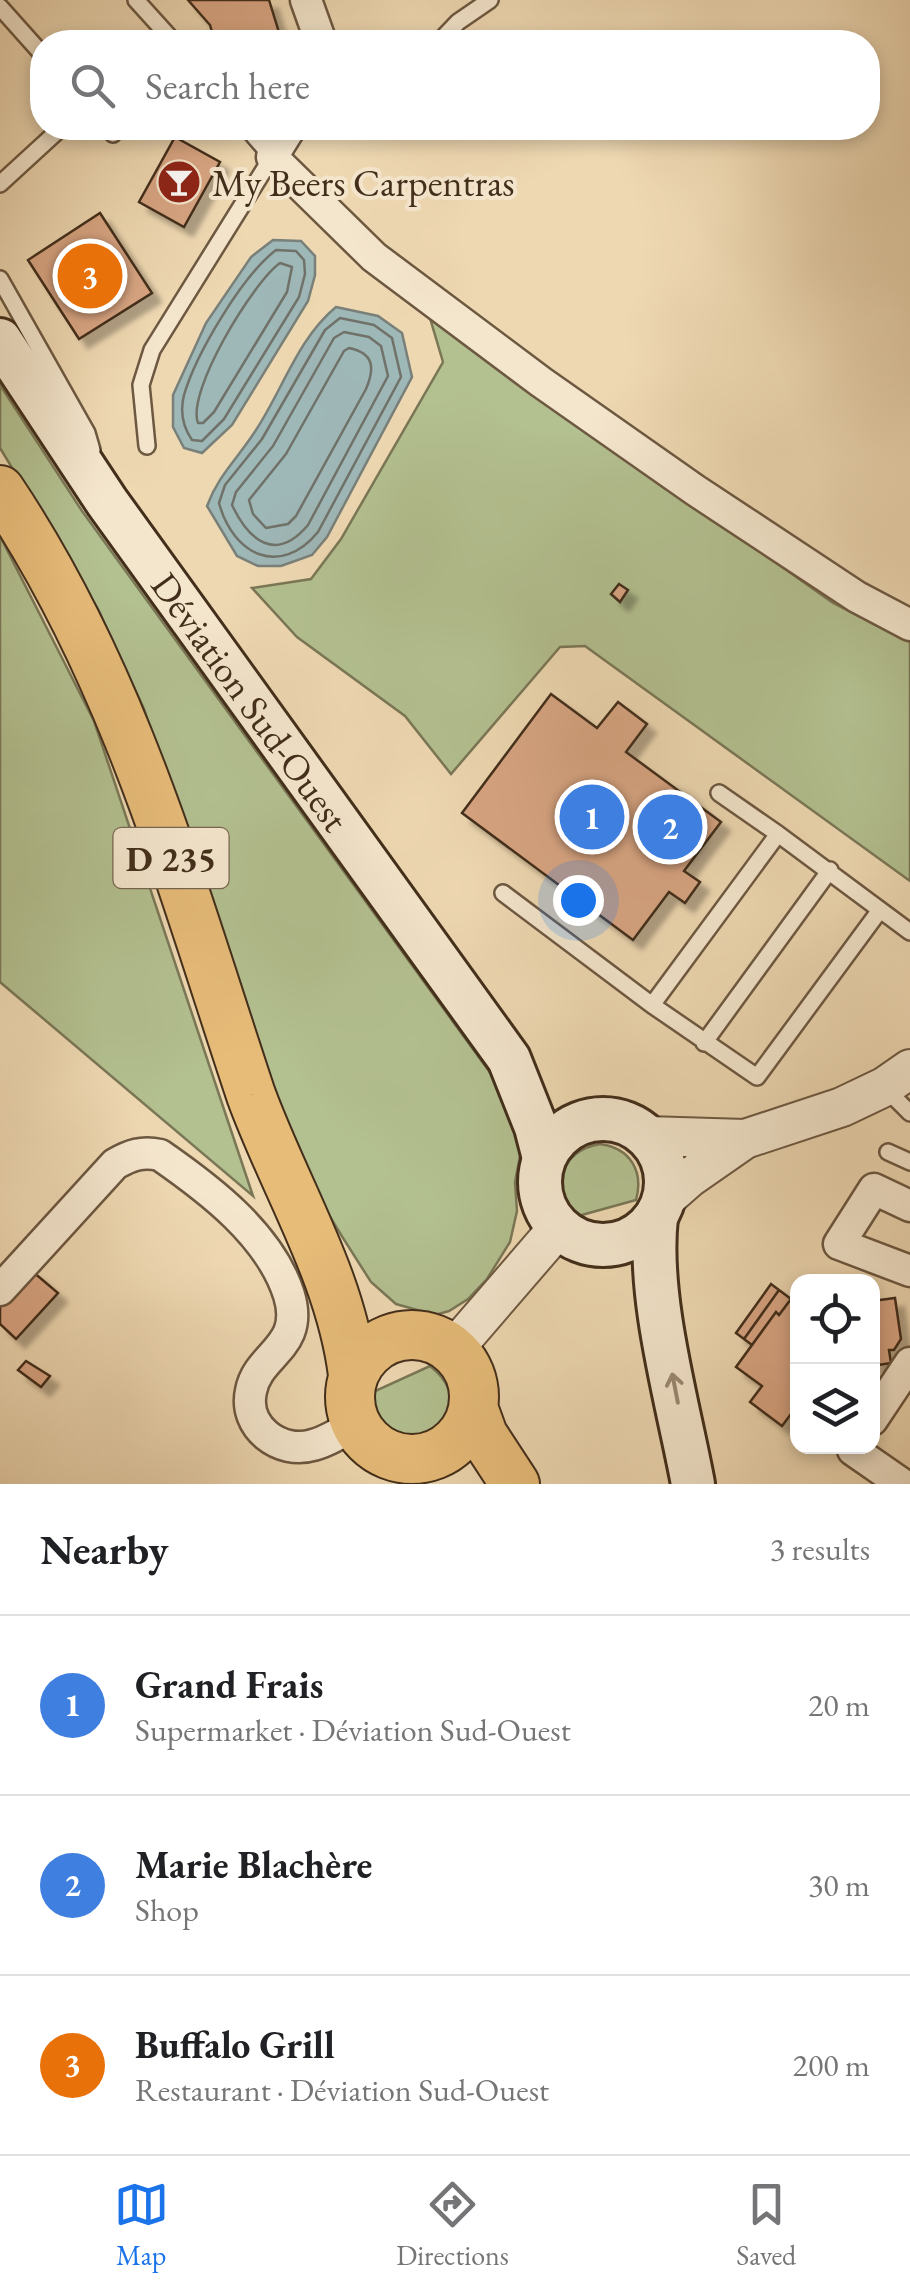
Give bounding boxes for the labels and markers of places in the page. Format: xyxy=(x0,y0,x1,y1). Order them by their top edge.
place label: My Beers Carpentras xyxy=(212,158,515,207)
bar icon: My Beers Carpentras xyxy=(156,159,202,205)
pin: 3 xyxy=(58,238,122,314)
pin: 1 xyxy=(560,780,624,854)
pin: 2 xyxy=(638,790,702,864)

